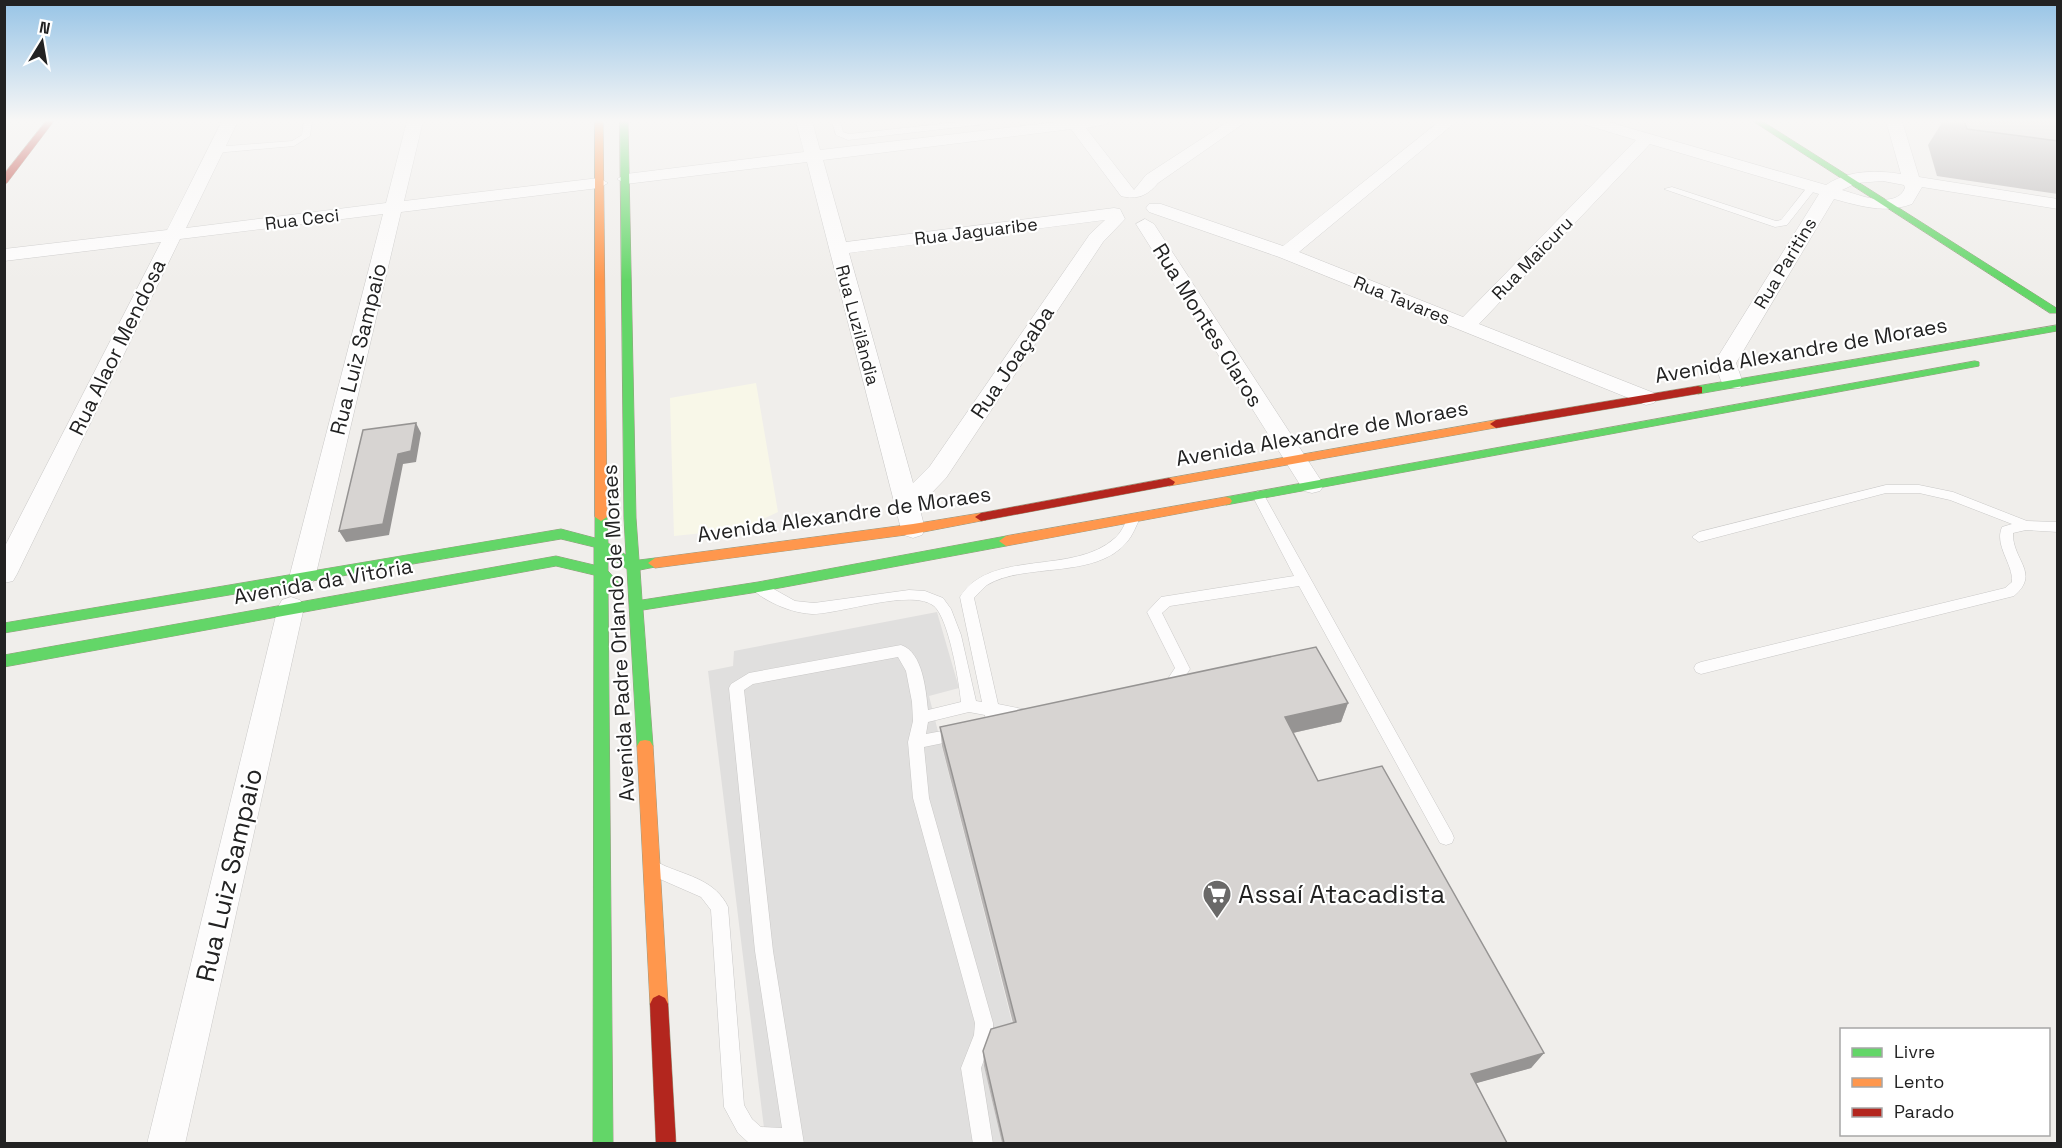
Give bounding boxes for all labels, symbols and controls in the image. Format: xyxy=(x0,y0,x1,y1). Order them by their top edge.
north arrow xyxy=(12,12,72,72)
text: N xyxy=(37,16,52,39)
street label: Rua Ceci xyxy=(264,203,340,235)
street label: Rua Maicuru xyxy=(1486,211,1578,305)
street label: Rua Jaguaribe xyxy=(913,212,1039,250)
street label: Rua Paritins xyxy=(1749,213,1821,313)
street label: Rua Montes Claros xyxy=(1147,238,1269,412)
street label: Rua Alaor Mendosa xyxy=(63,254,171,440)
street label: Rua Luiz Sampaio xyxy=(324,260,392,438)
street label: Rua Luzilândia xyxy=(831,262,885,388)
street label: Rua Tavares xyxy=(1350,270,1454,330)
street label: Rua Joaçaba xyxy=(964,300,1060,424)
street label: Avenida Alexandre de Moraes xyxy=(1653,311,1949,389)
street label: Avenida Alexandre de Moraes xyxy=(1174,394,1470,472)
street label: Avenida Padre Orlando de Moraes xyxy=(596,464,640,802)
street label: Avenida Alexandre de Moraes xyxy=(695,480,993,548)
street label: Avenida da Vitória xyxy=(231,552,415,610)
street label: Rua Luiz Sampaio xyxy=(188,765,270,985)
place label: Assaí Atacadista xyxy=(1238,877,1445,911)
supermarket icon: Assaí Atacadista xyxy=(1201,878,1233,920)
legend xyxy=(1840,1028,2050,1136)
text: Livre xyxy=(1894,1040,1935,1063)
text: Lento xyxy=(1894,1070,1944,1093)
text: Parado xyxy=(1894,1100,1954,1123)

